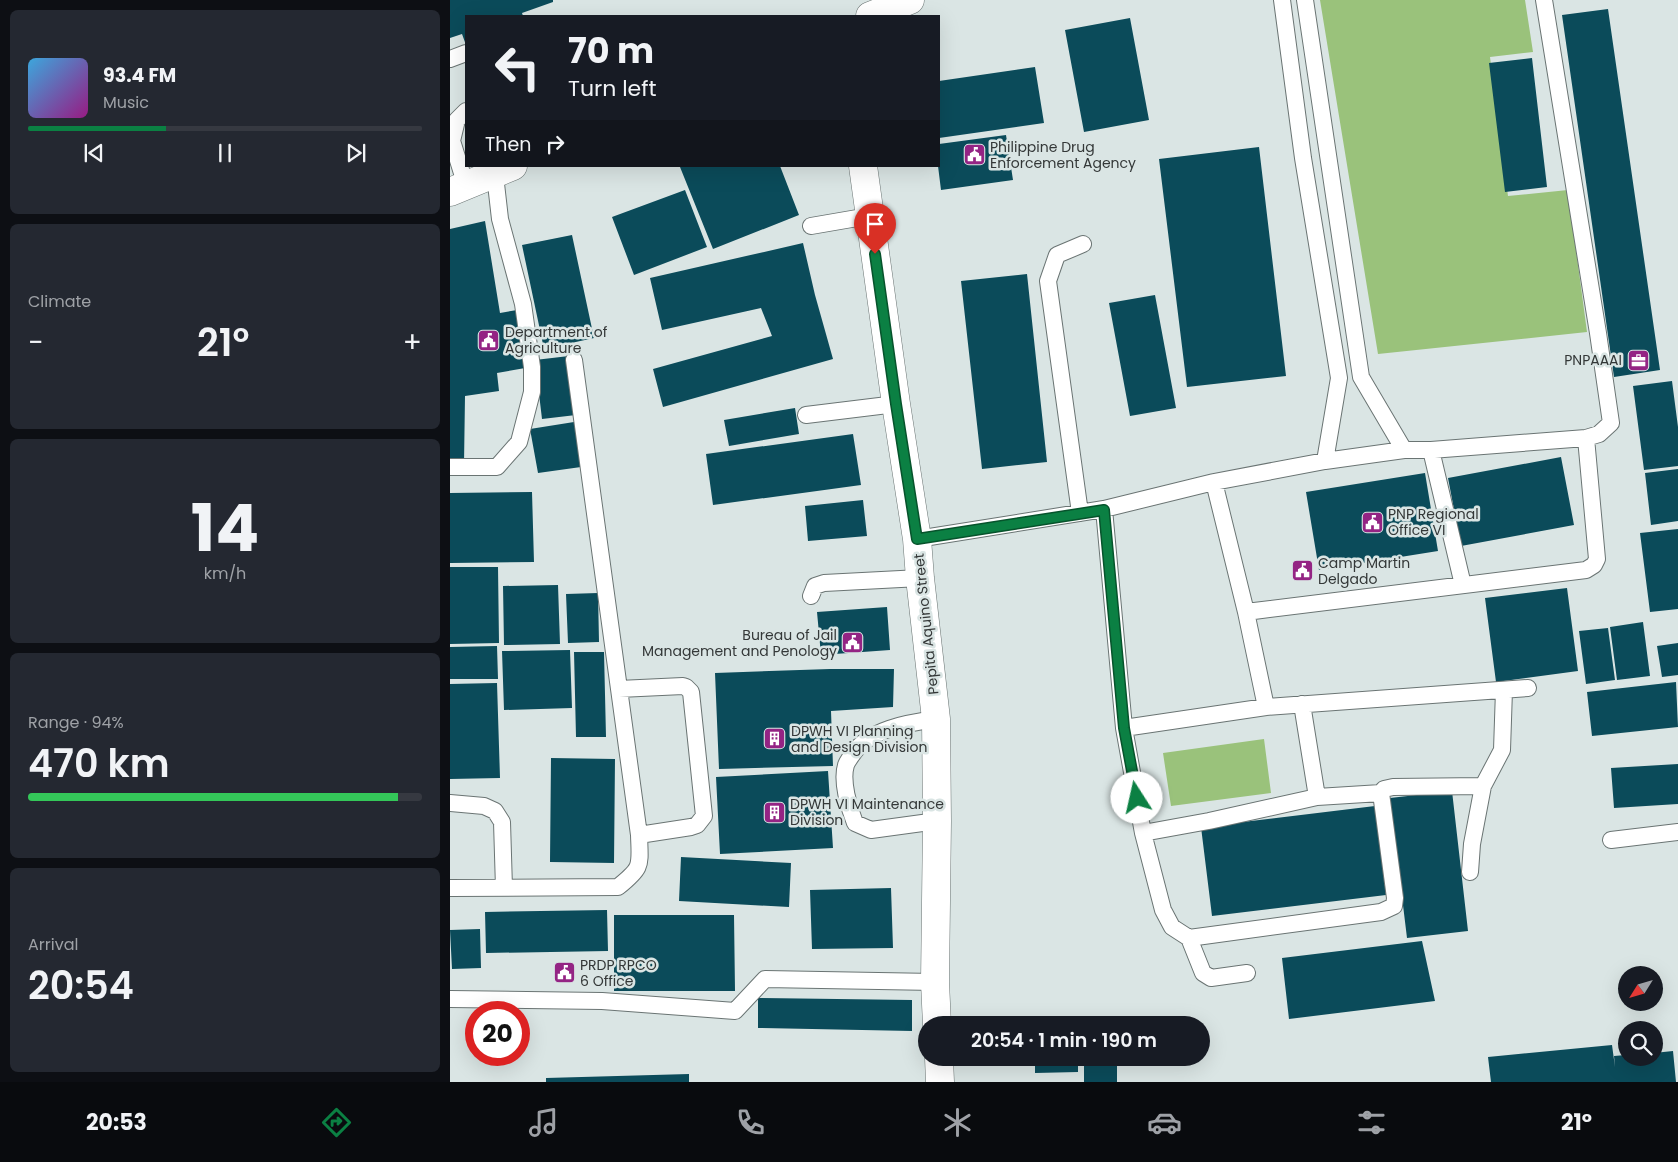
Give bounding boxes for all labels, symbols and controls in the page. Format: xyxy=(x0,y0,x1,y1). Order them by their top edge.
text: 70 m xyxy=(568,26,654,75)
icon: left xyxy=(485,35,550,100)
text: 93.4 FM xyxy=(103,62,176,89)
text: Turn left xyxy=(568,73,656,104)
text: Music xyxy=(103,91,149,114)
icon: right xyxy=(541,130,569,158)
text: Then xyxy=(485,131,531,158)
place label: Philippine Drug Enforcement Agency xyxy=(990,137,1136,173)
icon: previous xyxy=(80,139,108,167)
icon: pause xyxy=(211,139,239,167)
icon: next xyxy=(342,139,370,167)
public building icon: Philippine Drug Enforcement Agency xyxy=(962,143,986,167)
pin xyxy=(854,203,896,254)
icon: arrive xyxy=(861,210,889,238)
text: Climate xyxy=(28,290,91,313)
text: 21° xyxy=(197,316,249,369)
place label: Department of Agriculture xyxy=(505,322,608,358)
text: − xyxy=(28,323,43,362)
text: + xyxy=(403,323,422,362)
public building icon: Department of Agriculture xyxy=(477,328,501,352)
office icon: PNPAAAI xyxy=(1626,348,1650,372)
place label: PNPAAAI xyxy=(1564,350,1622,370)
text: 14 xyxy=(191,483,259,574)
place label: PNP Regional Office VI xyxy=(1388,504,1479,540)
public building icon: PNP Regional Office VI xyxy=(1360,510,1384,534)
street label: Pepita Aquino Street xyxy=(909,552,943,696)
place label: Camp Martin Delgado xyxy=(1318,553,1410,589)
public building icon: Camp Martin Delgado xyxy=(1290,559,1314,583)
text: km/h xyxy=(204,562,246,585)
place label: Bureau of Jail Management and Penology xyxy=(642,625,837,661)
public building icon: Bureau of Jail Management and Penology xyxy=(841,631,865,655)
text: Range · 94% xyxy=(28,711,124,734)
place label: DPWH VI Planning and Design Division xyxy=(791,721,927,757)
building icon: DPWH VI Planning and Design Division xyxy=(763,727,787,751)
text: 470 km xyxy=(28,737,170,790)
position arrow xyxy=(1110,771,1162,823)
place label: DPWH VI Maintenance Division xyxy=(790,794,944,830)
building icon: DPWH VI Maintenance Division xyxy=(762,800,786,824)
text: Arrival xyxy=(28,933,78,956)
place label: PRDP RPCO 6 Office xyxy=(580,955,657,991)
text: 20:54 xyxy=(28,959,134,1012)
public building icon: PRDP RPCO 6 Office xyxy=(552,961,576,985)
north arrow xyxy=(1618,966,1662,1011)
map controls xyxy=(1618,966,1663,1066)
speed limit sign: 20 xyxy=(465,1001,530,1066)
button: search xyxy=(1618,1021,1663,1066)
text: 20:54 · 1 min · 190 m xyxy=(971,1027,1157,1054)
icon: directions xyxy=(319,1105,354,1140)
icon: music xyxy=(526,1105,561,1140)
icon: phone xyxy=(733,1105,768,1140)
icon: climate xyxy=(940,1105,975,1140)
icon: car xyxy=(1147,1105,1182,1140)
icon: filters xyxy=(1354,1105,1389,1140)
text: 20:53 xyxy=(86,1107,147,1138)
text: 21° xyxy=(1561,1107,1592,1138)

